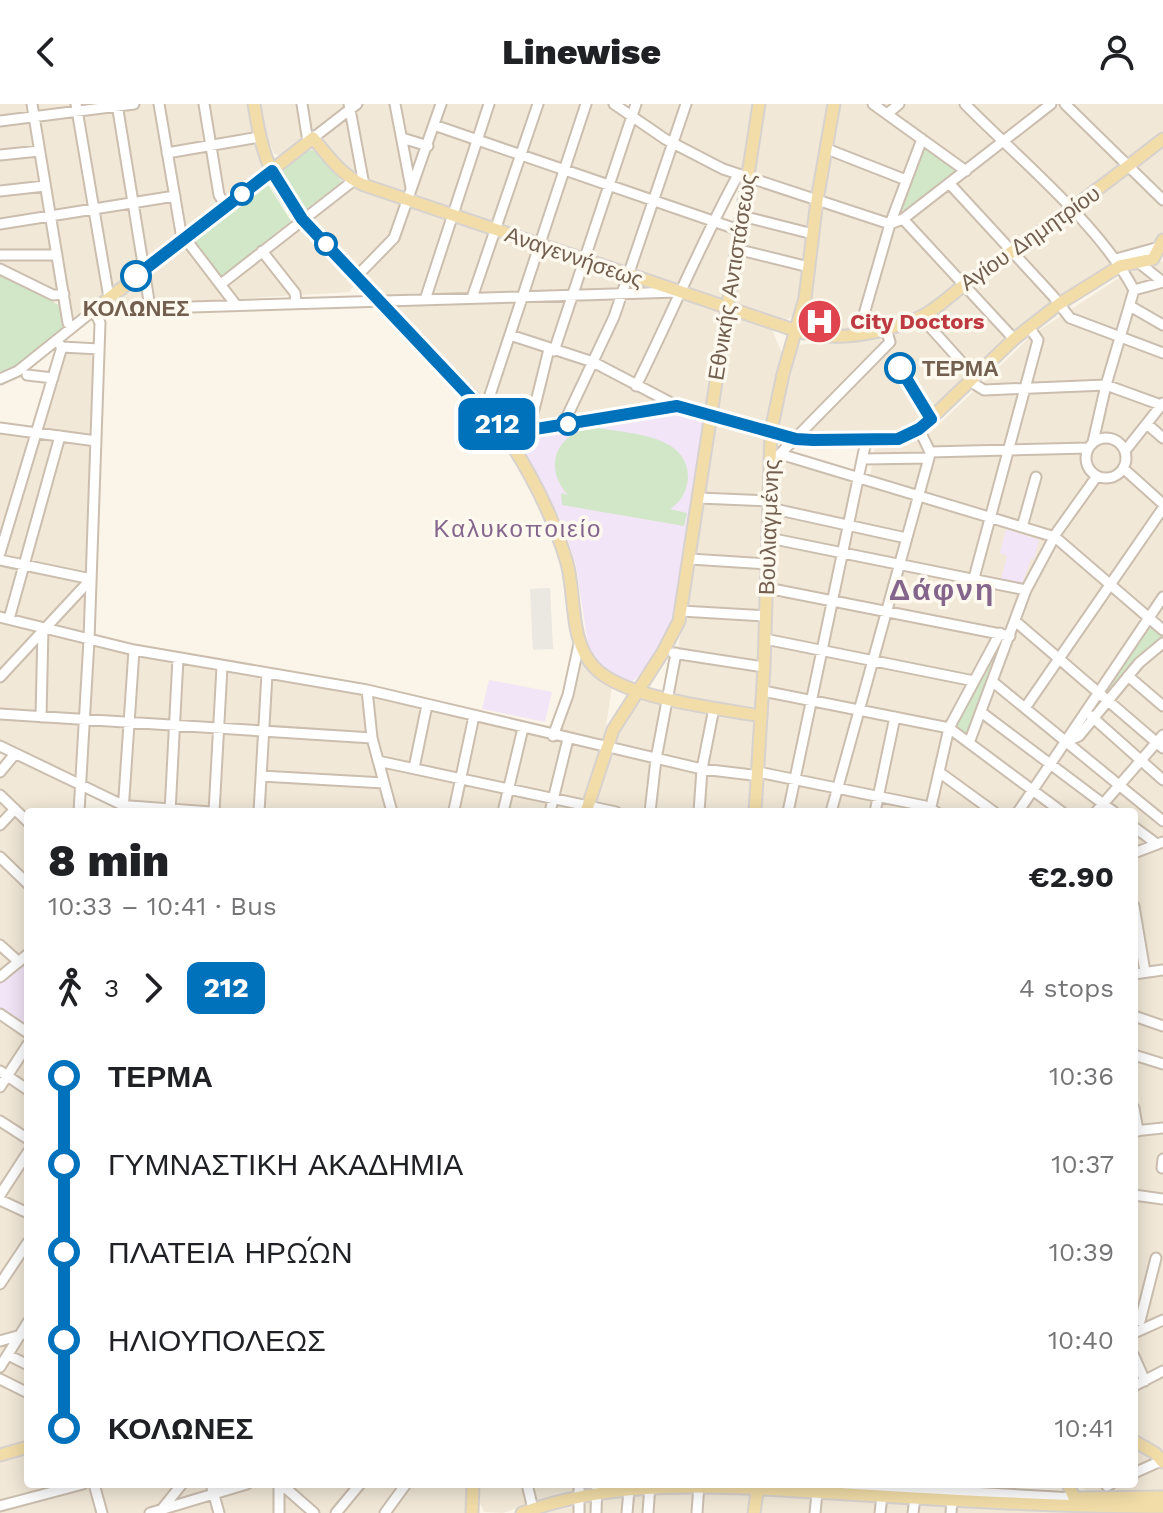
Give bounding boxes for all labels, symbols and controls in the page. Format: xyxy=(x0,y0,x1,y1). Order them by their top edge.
icon: back xyxy=(24,30,68,74)
icon: person xyxy=(1095,30,1139,74)
text: Linewise xyxy=(502,31,661,73)
street label: Εθνικής Αντιστάσεως xyxy=(703,172,761,382)
street label: Αγίου Δημητρίου xyxy=(955,180,1105,296)
unlabelled marker xyxy=(231,183,253,205)
street label: Αναγεννήσεως xyxy=(502,222,646,292)
unlabelled marker xyxy=(315,233,337,255)
marker: ΚΟΛΩΝΕΣ xyxy=(121,261,151,291)
place label: ΚΟΛΩΝΕΣ xyxy=(83,296,189,321)
hospital icon: City Doctors xyxy=(795,297,843,345)
place label: City Doctors xyxy=(850,309,985,334)
marker: ΤΕΡΜΑ xyxy=(885,353,915,383)
place label: ΤΕΡΜΑ xyxy=(922,356,999,381)
line badge: 212 xyxy=(451,398,543,450)
text: 212 xyxy=(474,407,520,440)
unlabelled marker xyxy=(557,413,579,435)
street label: Βουλιαγμένης xyxy=(754,459,784,595)
district label: Καλυκοποιείο xyxy=(434,515,602,543)
district label: Δάφνη xyxy=(889,572,995,607)
text: 8 min xyxy=(48,835,169,887)
text: €2.90 xyxy=(1029,859,1114,894)
text: 10:33 – 10:41 · Bus xyxy=(48,891,277,921)
icon: walk xyxy=(48,966,92,1010)
icon: forward xyxy=(131,966,175,1010)
text: 212 xyxy=(203,971,249,1004)
text: 3 xyxy=(104,973,119,1003)
text: 4 stops xyxy=(1019,973,1114,1003)
text: ΤΕΡΜΑ xyxy=(108,1059,213,1094)
text: 10:36 xyxy=(1049,1061,1114,1091)
text: ΓΥΜΝΑΣΤΙΚΗ ΑΚΑΔΗΜΙΑ xyxy=(108,1147,463,1182)
text: 10:37 xyxy=(1051,1149,1114,1179)
text: ΠΛΑΤΕΙΑ ΗΡΏΩΝ xyxy=(108,1235,353,1270)
text: 10:39 xyxy=(1049,1237,1114,1267)
text: ΗΛΙΟΥΠΟΛΕΩΣ xyxy=(108,1323,326,1358)
text: 10:40 xyxy=(1048,1325,1114,1355)
text: ΚΟΛΩΝΕΣ xyxy=(108,1411,254,1446)
text: 10:41 xyxy=(1054,1413,1114,1443)

